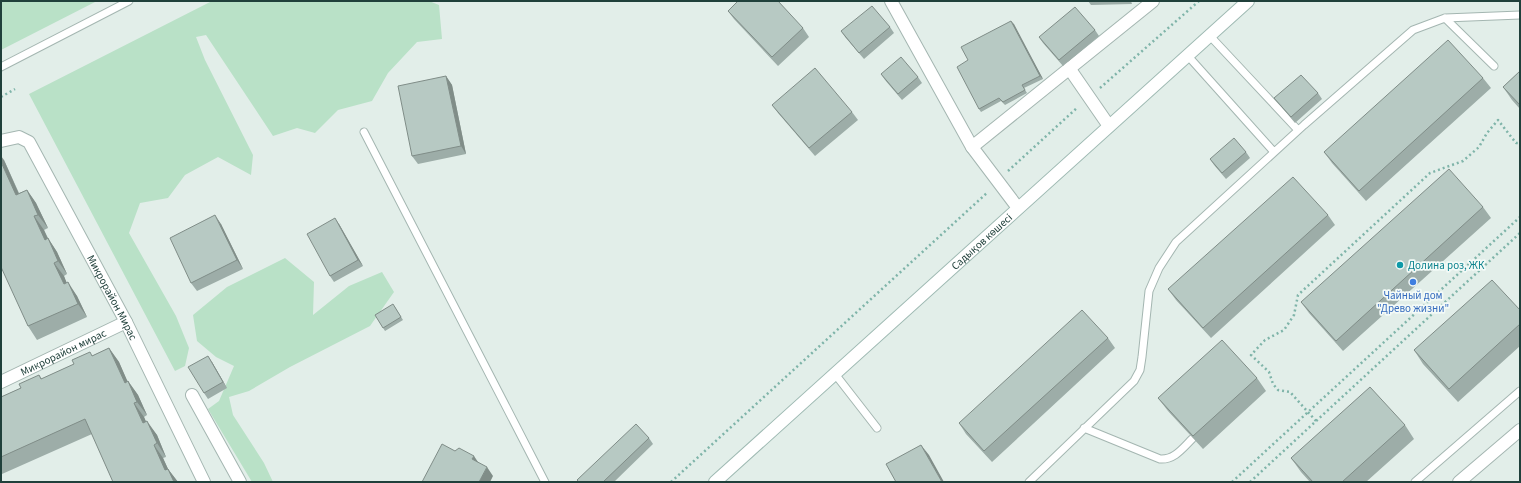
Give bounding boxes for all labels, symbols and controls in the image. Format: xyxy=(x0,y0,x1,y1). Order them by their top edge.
street label: Садықов көшесі xyxy=(948,210,1016,273)
street label: Микрорайон Мирас xyxy=(83,252,141,343)
place label: Долина роз, ЖК xyxy=(1408,258,1485,273)
marker: Долина роз, ЖК xyxy=(1395,260,1405,270)
marker: Чайный дом "Древо жизни" xyxy=(1408,277,1418,287)
place label: Чайный дом "Древо жизни" xyxy=(1377,288,1449,316)
street label: Микрорайон мирас xyxy=(18,326,109,380)

